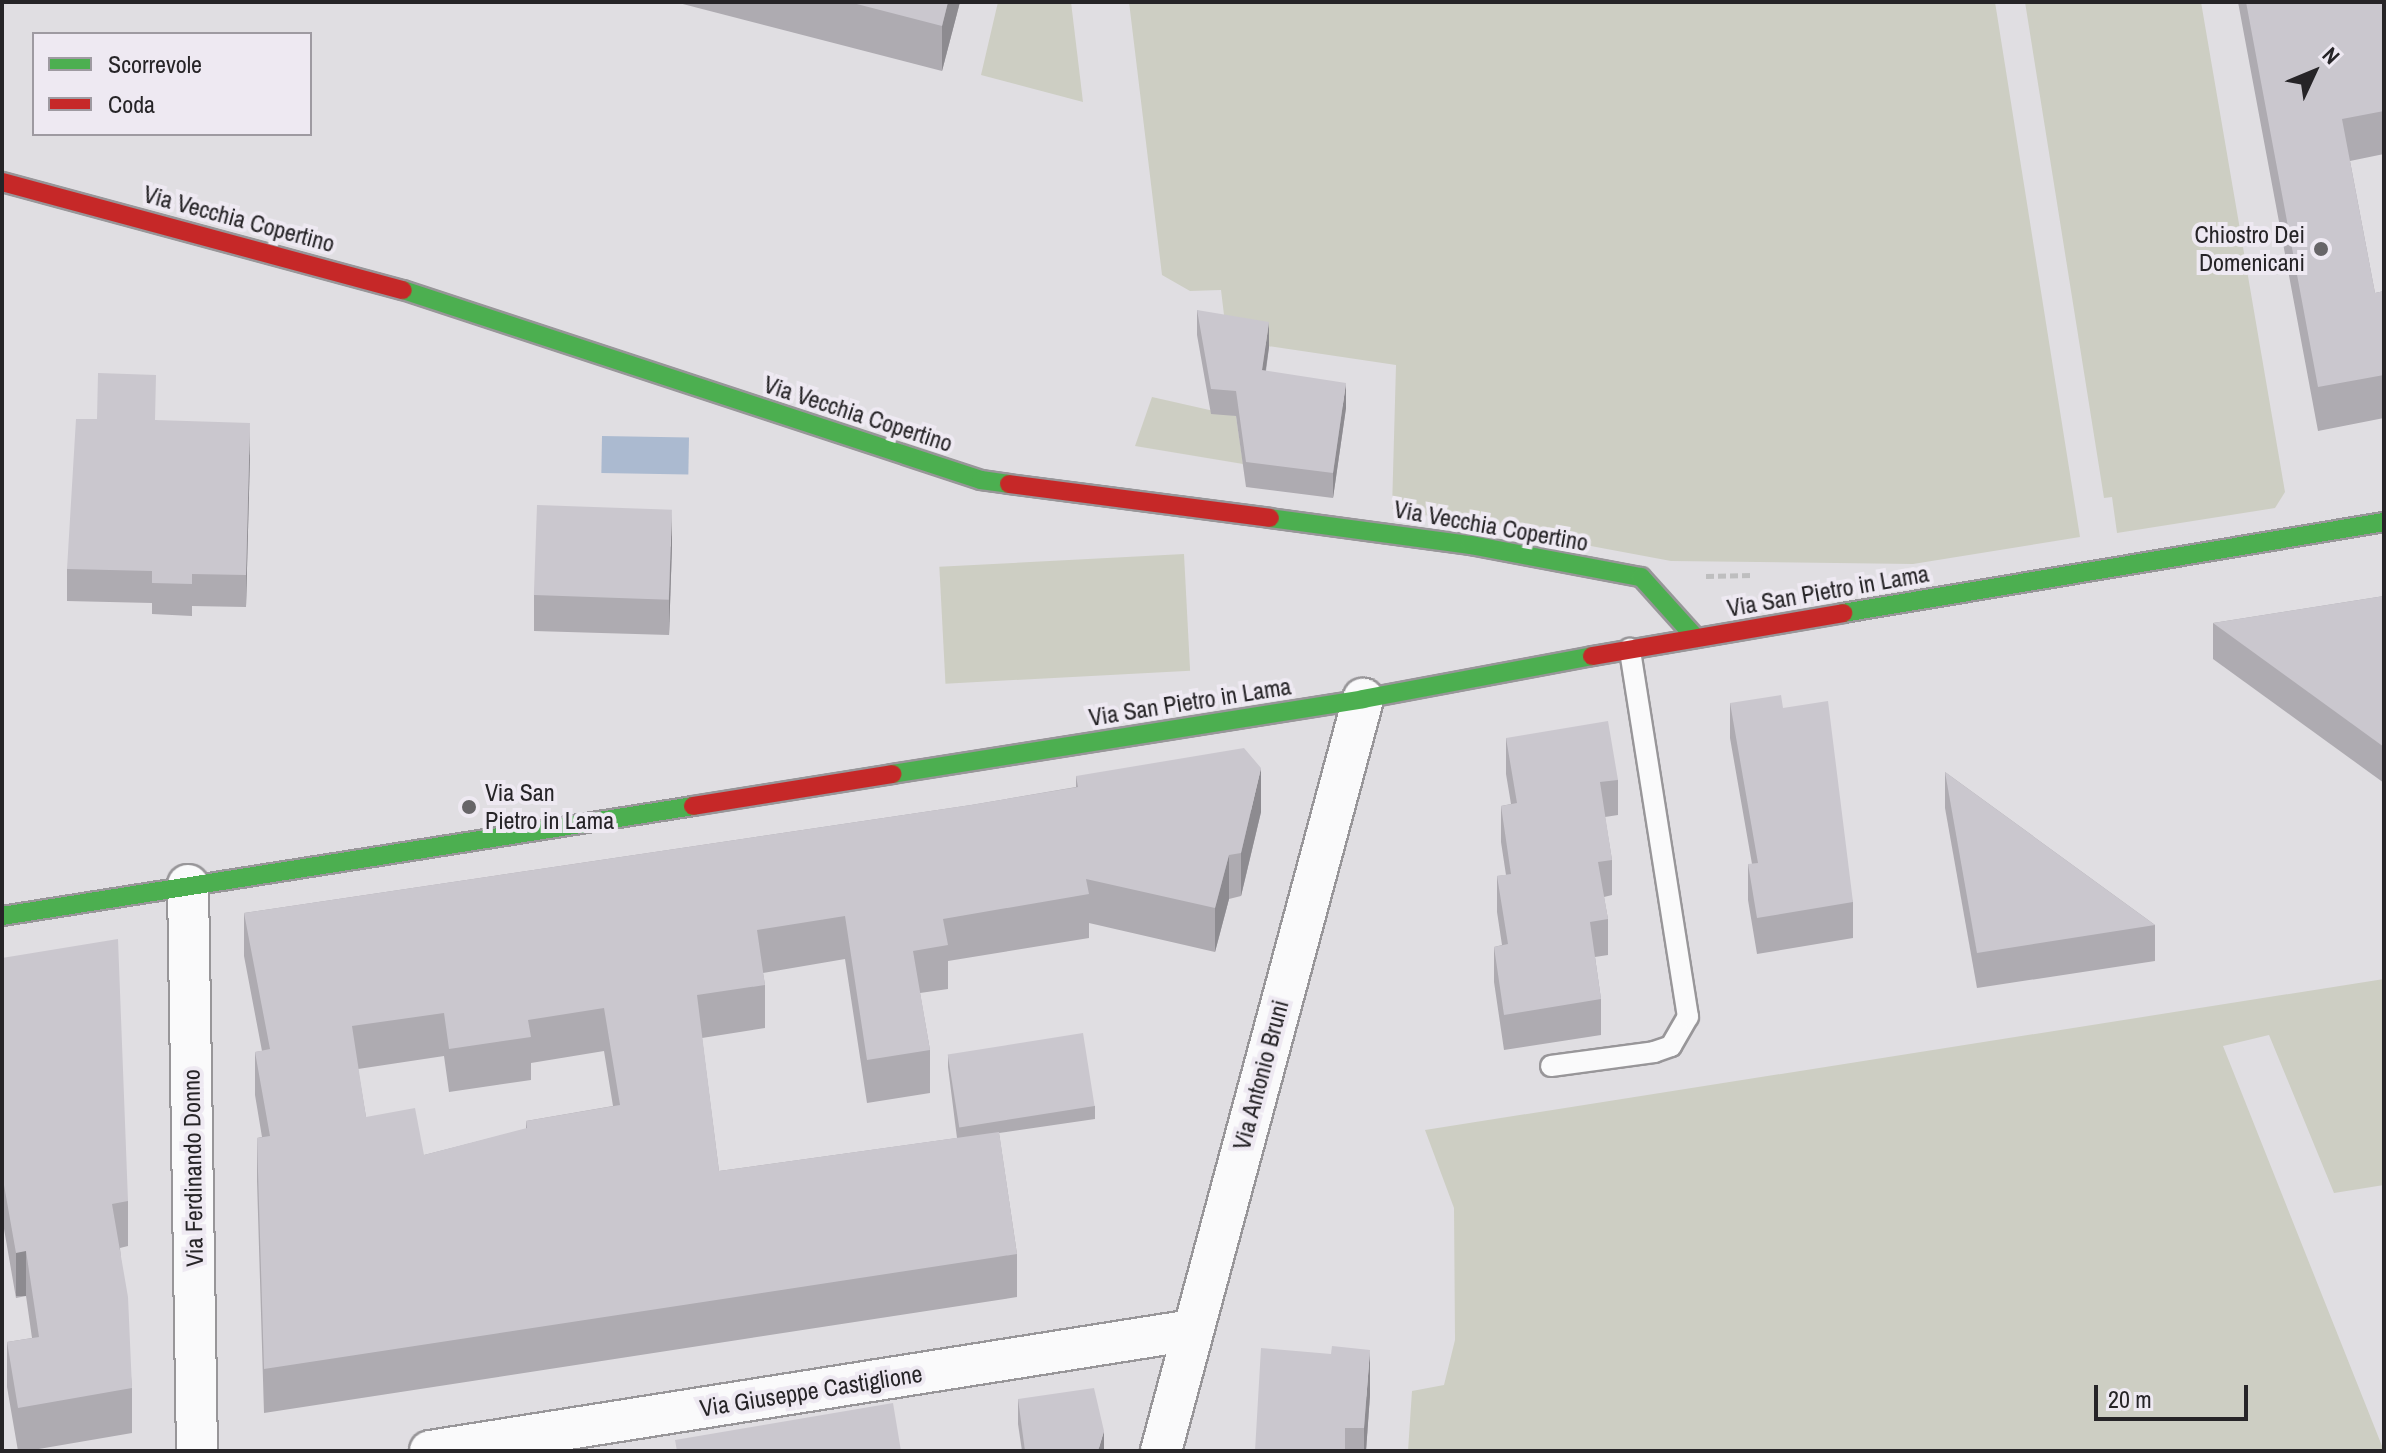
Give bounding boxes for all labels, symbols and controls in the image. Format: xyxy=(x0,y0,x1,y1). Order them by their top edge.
legend xyxy=(32,32,312,136)
north arrow xyxy=(2274,32,2354,112)
text: N xyxy=(2316,40,2347,70)
text: Scorrevole xyxy=(108,48,202,80)
text: Coda xyxy=(108,88,155,120)
street label: Via Vecchia Copertino xyxy=(140,180,338,258)
place label: Chiostro Dei Domenicani xyxy=(2195,221,2305,277)
marker: Chiostro Dei Domenicani xyxy=(2312,240,2330,258)
street label: Via Vecchia Copertino xyxy=(760,370,956,458)
street label: Via Vecchia Copertino xyxy=(1392,495,1590,557)
street label: Via San Pietro in Lama xyxy=(1725,559,1931,623)
street label: Via San Pietro in Lama xyxy=(1087,672,1293,732)
place label: Via San Pietro in Lama xyxy=(485,779,614,835)
marker: Via San Pietro in Lama xyxy=(460,798,478,816)
street label: Via Antonio Bruni xyxy=(1227,996,1295,1154)
street label: Via Ferdinando Donno xyxy=(177,1069,209,1267)
street label: Via Giuseppe Castiglione xyxy=(698,1359,924,1423)
scale bar xyxy=(2098,1369,2252,1419)
text: 20 m xyxy=(2108,1383,2152,1415)

